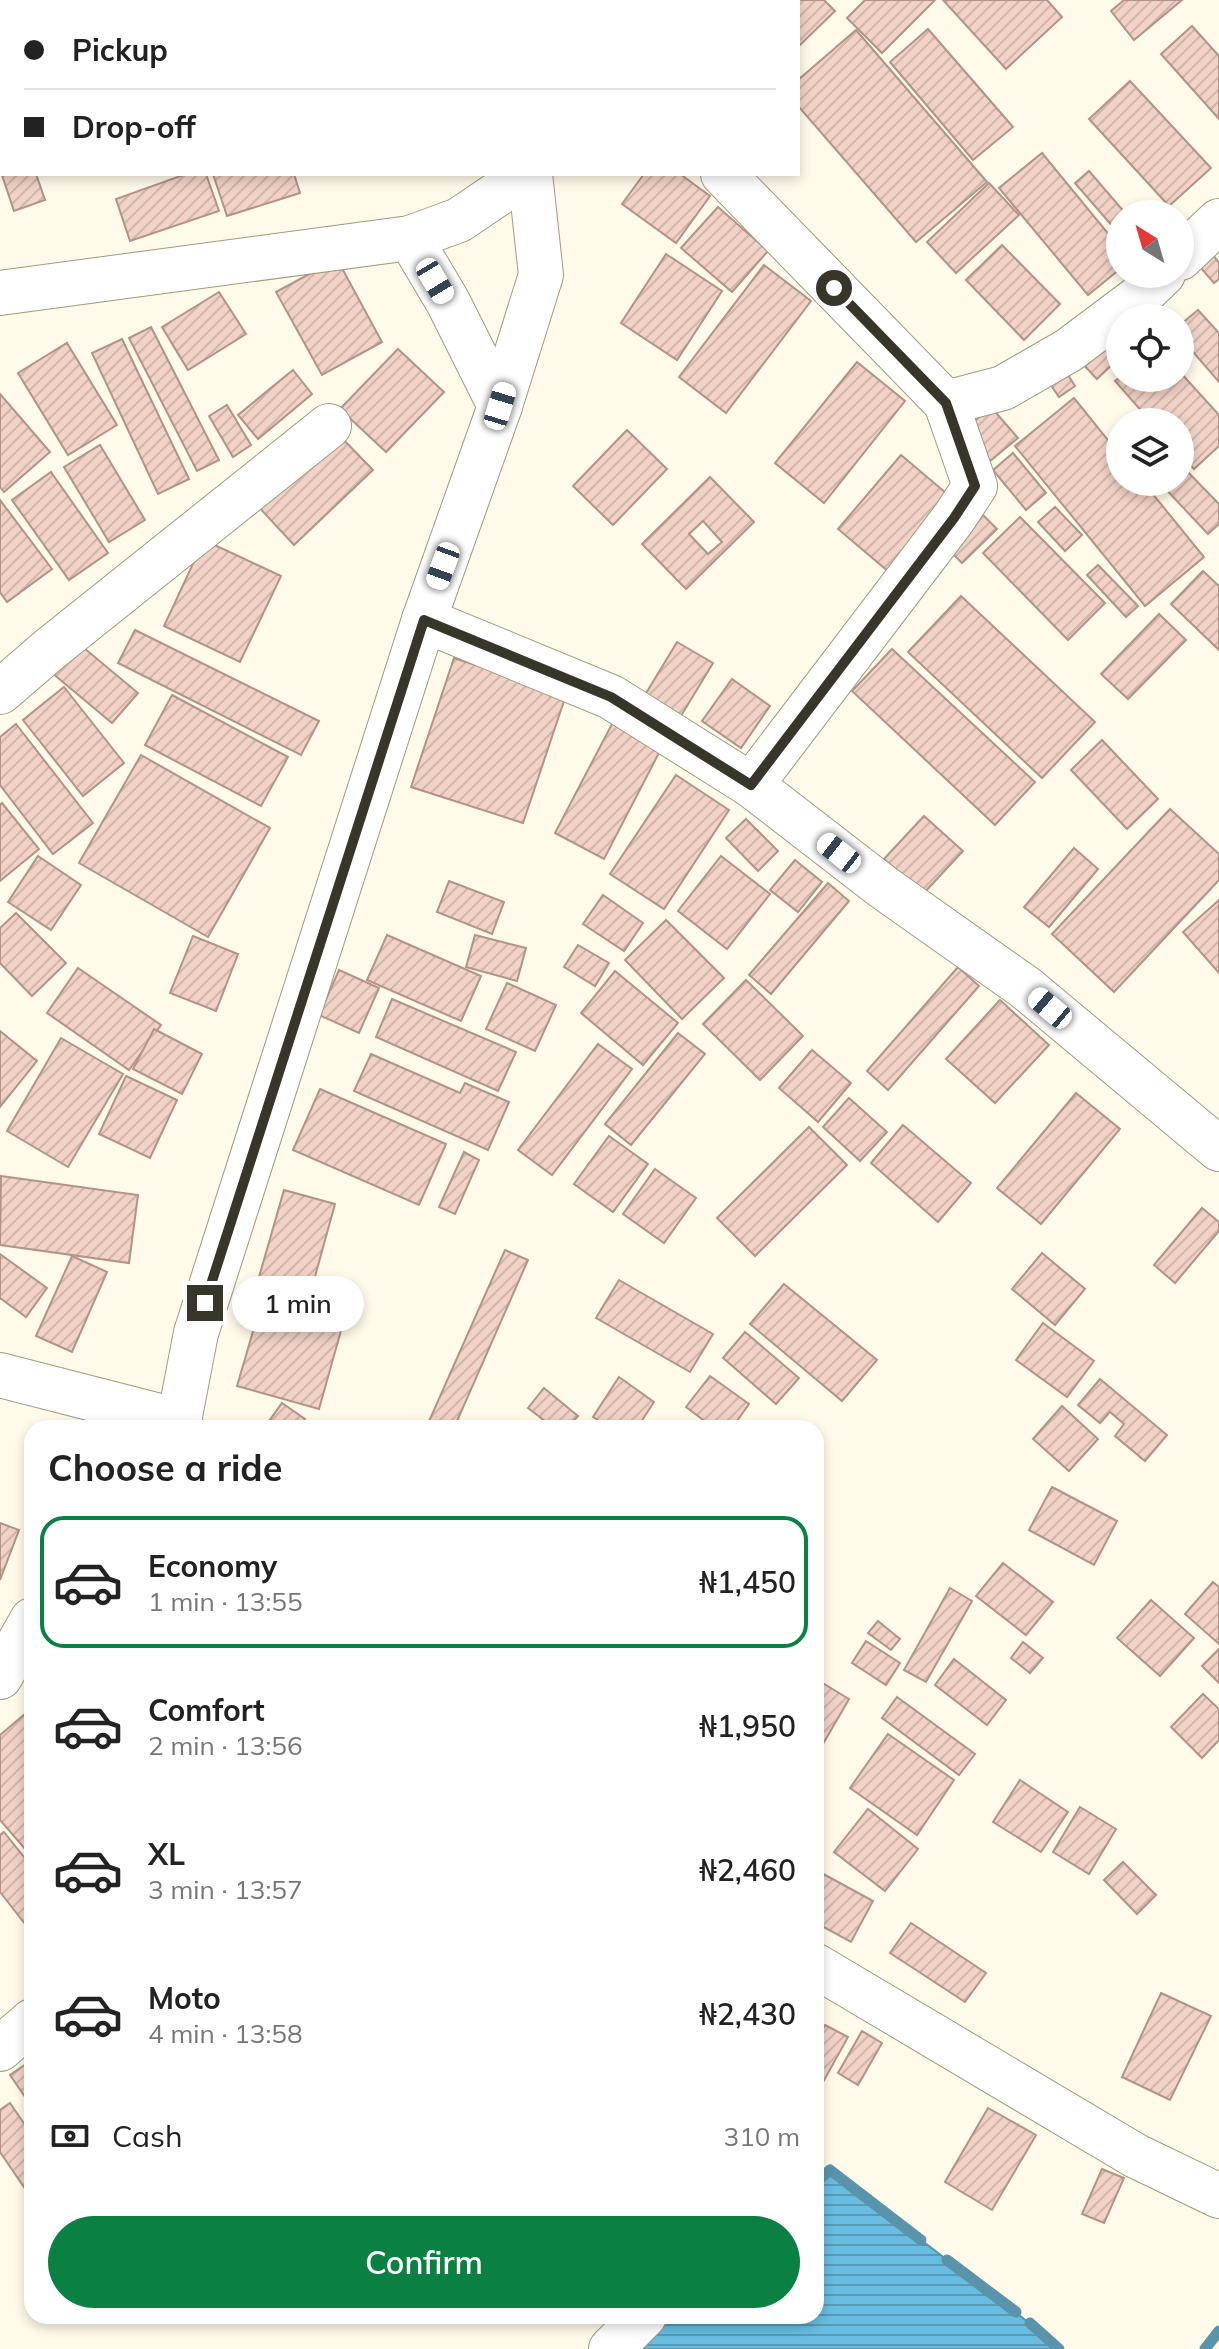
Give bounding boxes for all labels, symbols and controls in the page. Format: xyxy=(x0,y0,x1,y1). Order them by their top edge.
text: Pickup xyxy=(72,31,168,69)
text: Drop-off xyxy=(72,108,196,146)
north arrow xyxy=(1106,200,1194,288)
map controls xyxy=(1106,200,1194,496)
car xyxy=(412,254,458,308)
route start xyxy=(816,270,852,306)
button: locate xyxy=(1106,304,1194,392)
car xyxy=(482,380,518,432)
button: layers xyxy=(1106,408,1194,496)
car xyxy=(424,539,462,593)
car xyxy=(813,829,865,877)
car xyxy=(1024,983,1076,1033)
callout: 1 min xyxy=(233,1275,365,1331)
route end xyxy=(187,1285,223,1321)
text: 1 min xyxy=(264,1287,332,1320)
text: Choose a ride xyxy=(48,1445,282,1490)
icon: car xyxy=(52,1546,124,1618)
text: Economy xyxy=(148,1547,277,1585)
text: ₦1,450 xyxy=(699,1563,796,1601)
text: 1 min · 13:55 xyxy=(148,1585,303,1618)
icon: car xyxy=(52,1690,124,1762)
text: Comfort xyxy=(148,1691,265,1729)
text: ₦1,950 xyxy=(699,1707,796,1745)
text: 2 min · 13:56 xyxy=(148,1729,303,1762)
icon: car xyxy=(52,1834,124,1906)
text: XL xyxy=(148,1835,185,1873)
text: ₦2,460 xyxy=(699,1851,796,1889)
text: 3 min · 13:57 xyxy=(148,1873,303,1906)
icon: car xyxy=(52,1978,124,2050)
text: Moto xyxy=(148,1979,221,2017)
text: ₦2,430 xyxy=(699,1995,796,2033)
text: 4 min · 13:58 xyxy=(148,2017,303,2050)
icon: cash xyxy=(48,2114,92,2158)
text: Cash xyxy=(112,2117,183,2155)
text: 310 m xyxy=(724,2120,800,2153)
button: Confirm xyxy=(48,2216,800,2308)

